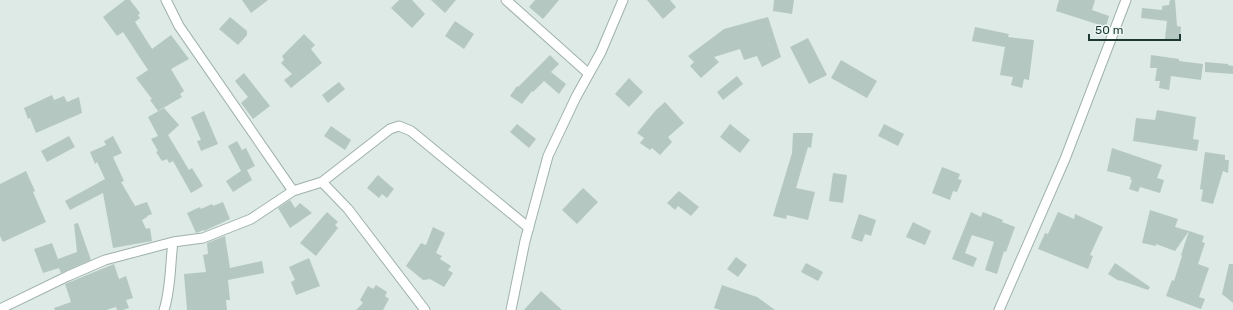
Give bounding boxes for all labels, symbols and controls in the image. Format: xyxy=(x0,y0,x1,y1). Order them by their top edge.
scale bar xyxy=(1089,16,1180,42)
text: 50 m xyxy=(1095,23,1123,37)

